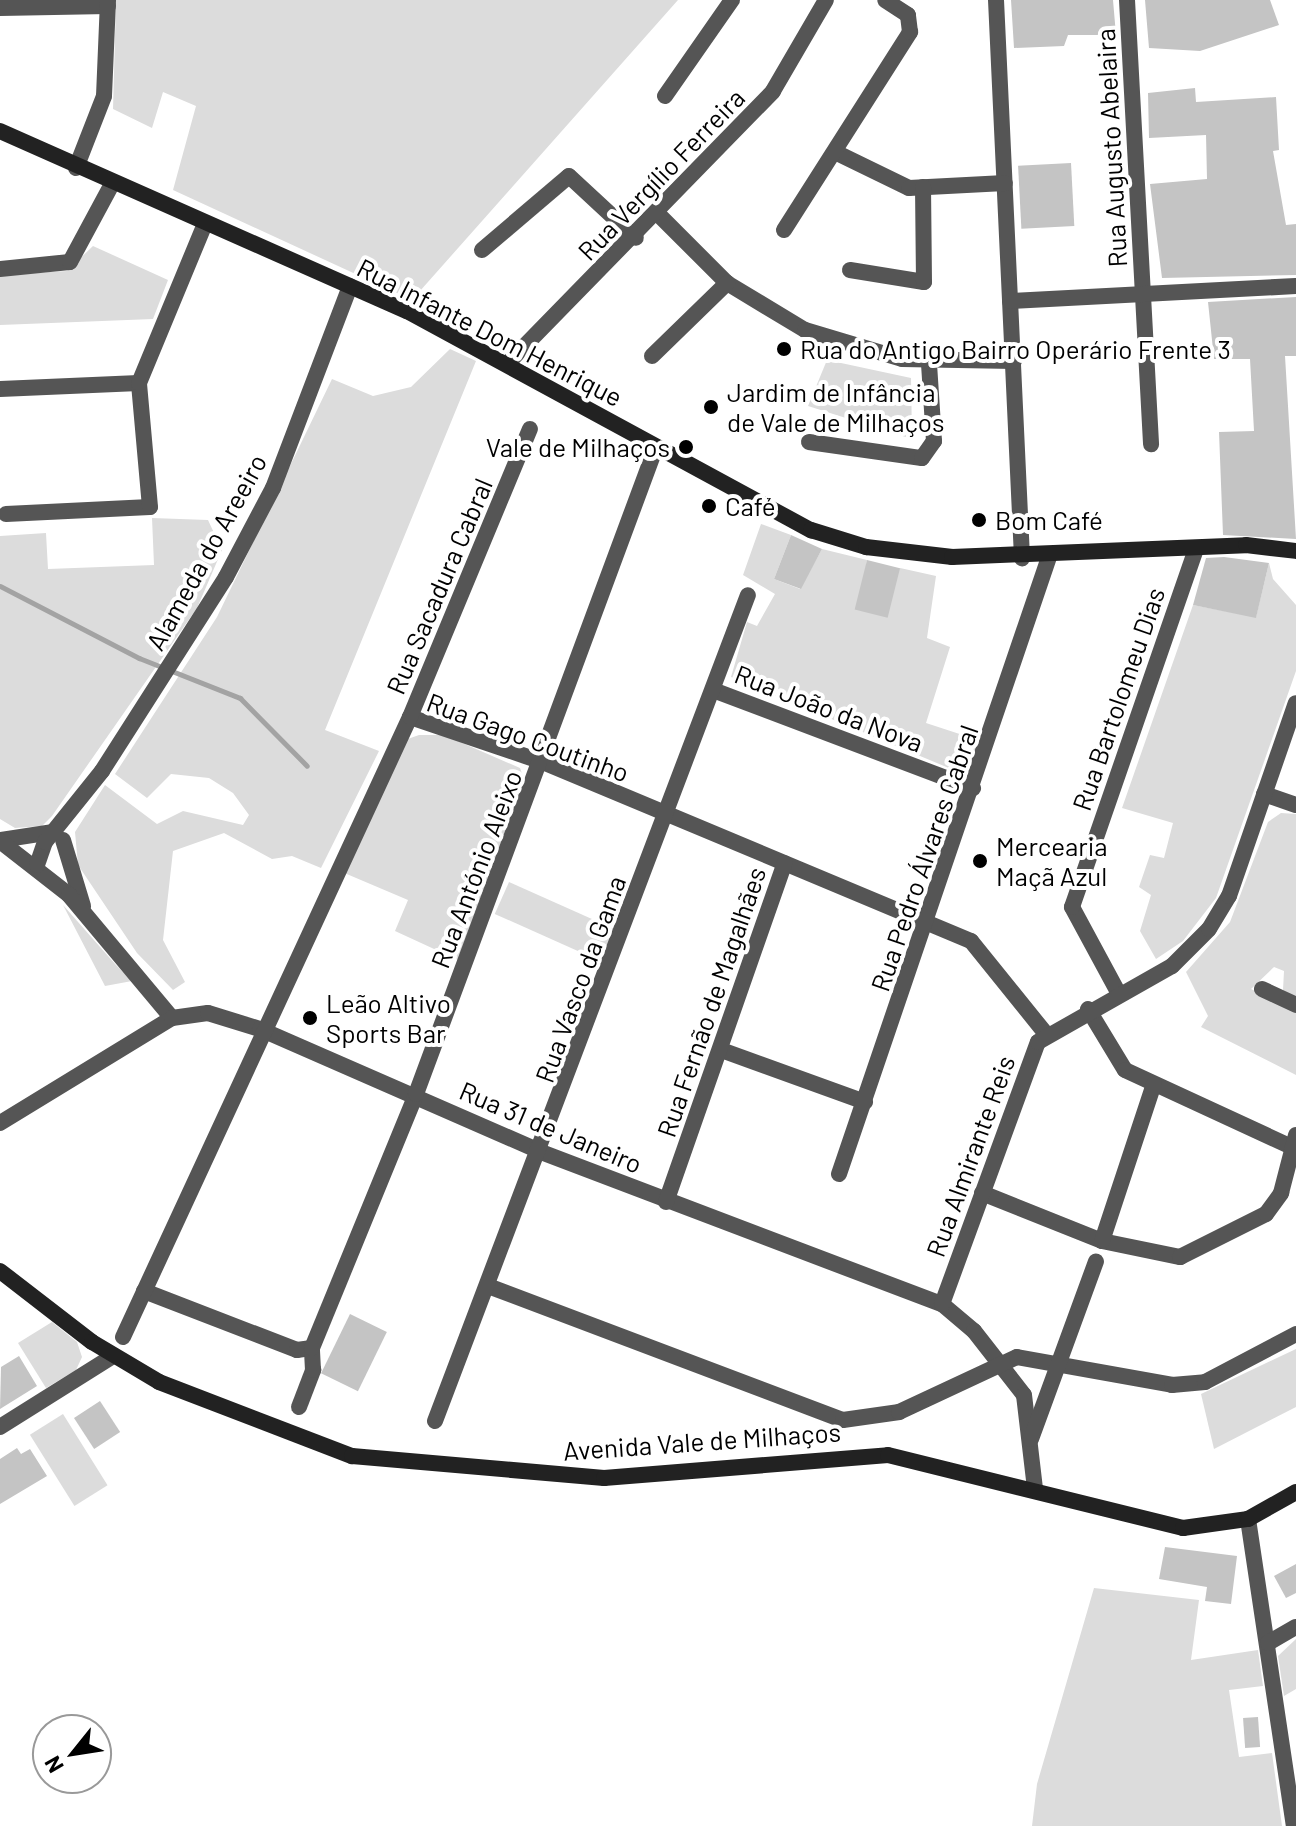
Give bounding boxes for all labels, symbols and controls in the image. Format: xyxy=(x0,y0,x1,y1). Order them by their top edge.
street label: Rua Augusto Abelaira xyxy=(1089,28,1133,268)
street label: Rua Vergílio Ferreira xyxy=(571,82,751,266)
street label: Rua Infante Dom Henrique xyxy=(352,252,628,412)
place label: Rua do Antigo Bairro Operário Frente 3 xyxy=(800,333,1231,365)
marker: Rua do Antigo Bairro Operário Frente 3 xyxy=(775,340,793,358)
place label: Jardim de Infância de Vale de Milhaços xyxy=(727,376,945,438)
marker: Jardim de Infância de Vale de Milhaços xyxy=(702,398,720,416)
place label: Vale de Milhaços xyxy=(486,431,670,463)
marker: Vale de Milhaços xyxy=(677,438,695,456)
street label: Alameda do Areeiro xyxy=(139,448,273,656)
street label: Rua Sacadura Cabral xyxy=(379,473,499,699)
place label: Café xyxy=(725,490,776,522)
marker: Café xyxy=(700,497,718,515)
place label: Bom Café xyxy=(995,504,1103,536)
marker: Bom Café xyxy=(970,511,988,529)
street label: Rua Bartolomeu Dias xyxy=(1065,583,1171,815)
street label: Rua João da Nova xyxy=(730,658,928,758)
street label: Rua Gago Coutinho xyxy=(423,686,633,788)
street label: Rua Pedro Álvares Cabral xyxy=(864,721,984,995)
street label: Rua António Aleixo xyxy=(424,766,528,972)
place label: Mercearia Maçã Azul xyxy=(996,830,1108,892)
marker: Mercearia Maçã Azul xyxy=(971,852,989,870)
street label: Rua Fernão de Magalhães xyxy=(650,863,772,1141)
street label: Rua Vasco da Gama xyxy=(528,871,632,1087)
place label: Leão Altivo Sports Bar xyxy=(326,987,451,1048)
marker: Leão Altivo Sports Bar xyxy=(301,1009,319,1027)
street label: Rua Almirante Reis xyxy=(919,1051,1021,1261)
street label: Rua 31 de Janeiro xyxy=(455,1075,647,1179)
street label: Avenida Vale de Milhaços xyxy=(562,1416,842,1466)
north arrow xyxy=(32,1714,112,1794)
text: N xyxy=(38,1752,68,1778)

